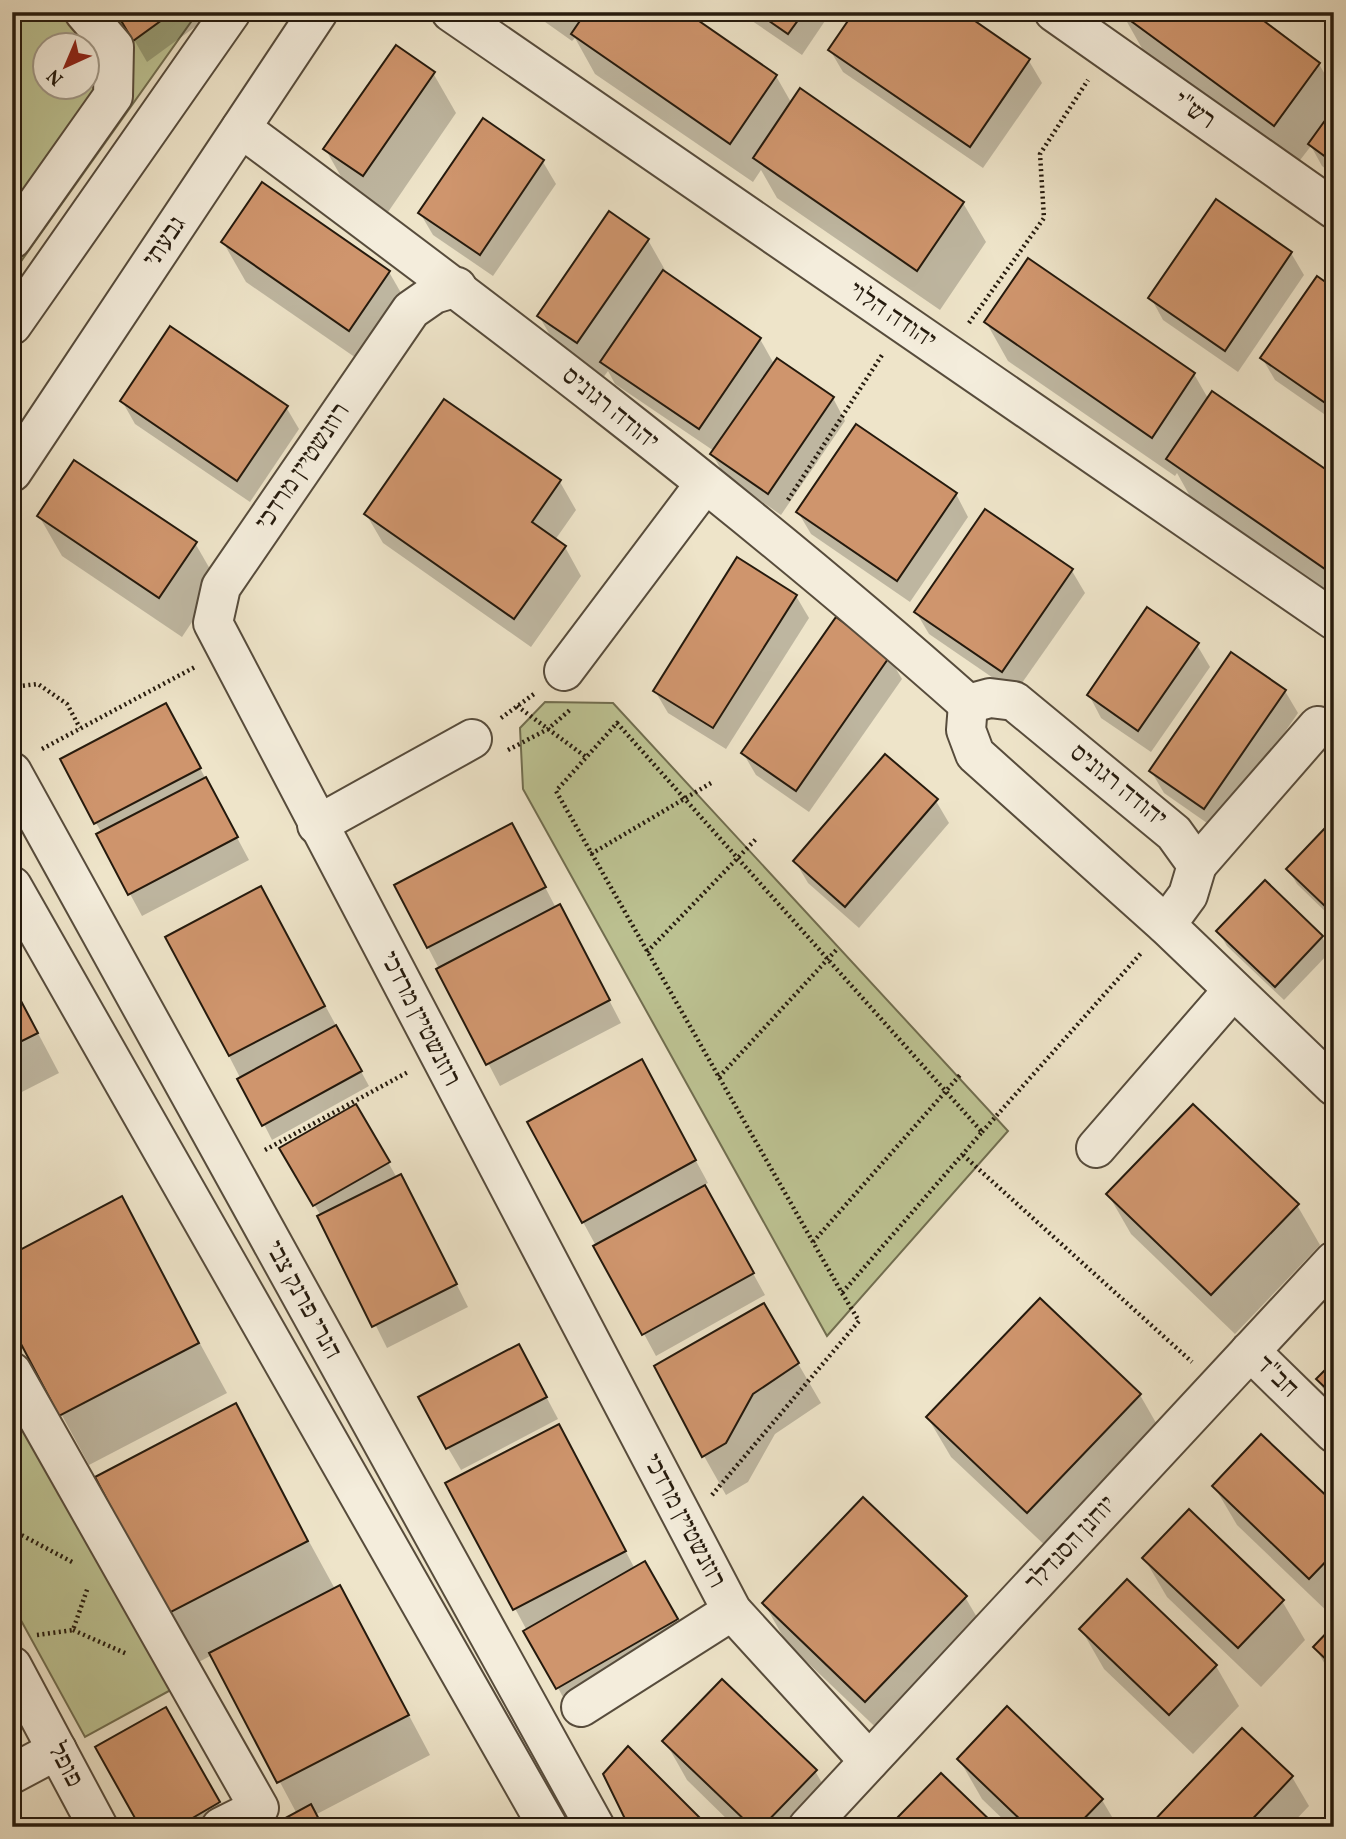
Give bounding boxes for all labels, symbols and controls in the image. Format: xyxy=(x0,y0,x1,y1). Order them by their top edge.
north arrow xyxy=(32,32,102,102)
text: N xyxy=(41,63,70,91)
street label: רש"י xyxy=(1166,84,1222,138)
street label: גבעתי xyxy=(135,209,195,275)
street label: יהודה הלוי xyxy=(841,273,943,359)
street label: יהודה רגוניס xyxy=(554,359,666,459)
street label: רוזנשטיין מרדכי xyxy=(247,396,359,538)
street label: יהודה רגוניס xyxy=(1062,736,1174,836)
street label: רוזנשטיין מרדכי xyxy=(370,945,470,1093)
street label: הנרי פרנק צבי xyxy=(256,1234,350,1366)
street label: חב"ד xyxy=(1247,1348,1307,1406)
street label: רוזנשטיין מרדכי xyxy=(633,1447,735,1595)
street label: יוחנן הסנדלר xyxy=(1017,1488,1125,1600)
street label: פופל xyxy=(38,1736,92,1794)

